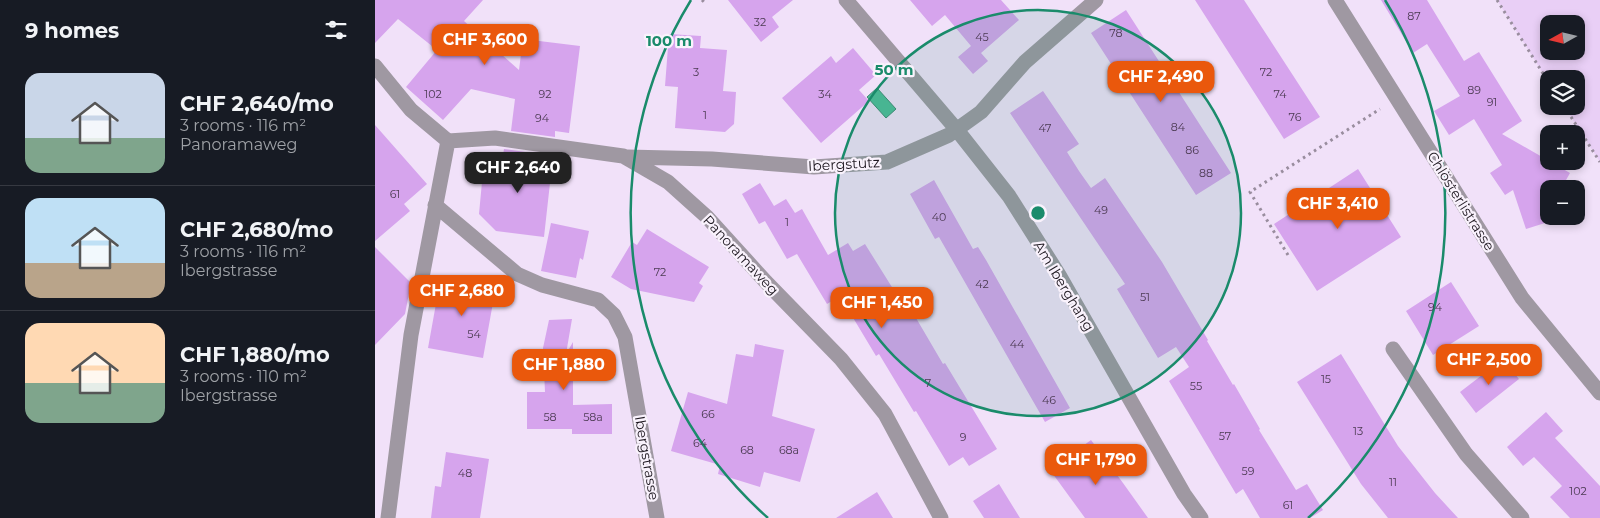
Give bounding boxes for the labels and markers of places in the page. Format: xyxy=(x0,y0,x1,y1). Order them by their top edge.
pin: CHF 3,600 xyxy=(428,23,542,66)
pin: CHF 2,490 xyxy=(1104,61,1218,103)
pin: CHF 2,640 xyxy=(461,152,575,194)
pin: CHF 3,410 xyxy=(1281,188,1395,230)
centre of rings xyxy=(1029,204,1047,222)
pin: CHF 2,680 xyxy=(405,274,519,317)
pin: CHF 1,450 xyxy=(825,286,939,329)
pin: CHF 2,500 xyxy=(1432,344,1546,386)
pin: CHF 1,880 xyxy=(507,348,621,391)
pin: CHF 1,790 xyxy=(1039,444,1153,486)

